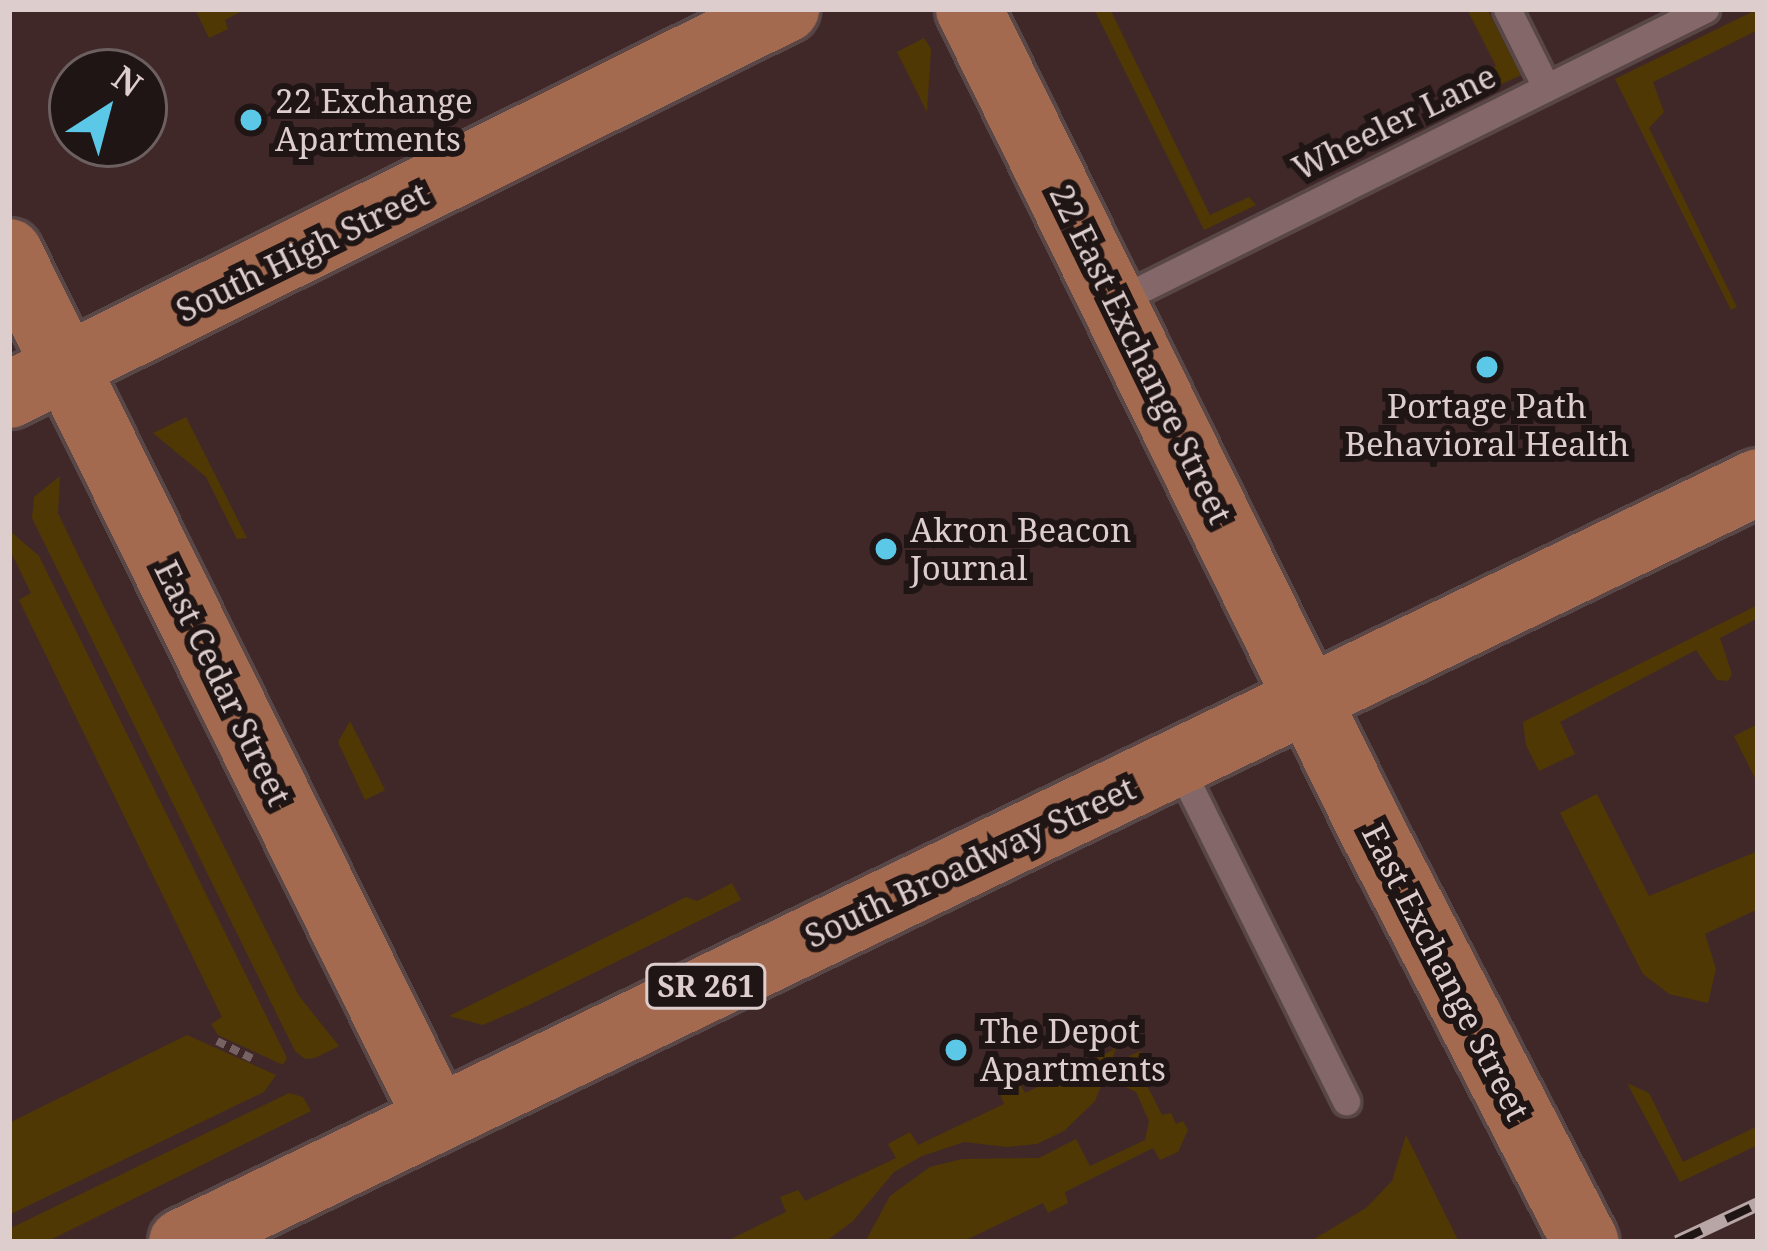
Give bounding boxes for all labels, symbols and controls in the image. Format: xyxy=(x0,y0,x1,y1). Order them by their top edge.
north arrow xyxy=(48,48,168,168)
text: N xyxy=(104,55,151,107)
street label: Wheeler Lane xyxy=(1286,56,1502,188)
place label: 22 Exchange Apartments xyxy=(275,81,473,159)
marker: 22 Exchange Apartments xyxy=(238,107,264,133)
street label: South High Street xyxy=(170,174,434,330)
street label: 22 East Exchange Street xyxy=(1042,178,1240,530)
marker: Portage Path Behavioral Health xyxy=(1474,354,1500,380)
place label: Portage Path Behavioral Health xyxy=(1345,386,1629,464)
place label: Akron Beacon Journal xyxy=(910,510,1131,588)
marker: Akron Beacon Journal xyxy=(873,536,899,562)
street label: East Cedar Street xyxy=(147,554,299,812)
street label: South Broadway Street xyxy=(799,768,1141,956)
street label: East Exchange Street xyxy=(1354,817,1538,1127)
road number: SR 261 xyxy=(643,962,769,1010)
place label: The Depot Apartments xyxy=(980,1011,1166,1089)
marker: The Depot Apartments xyxy=(943,1037,969,1063)

